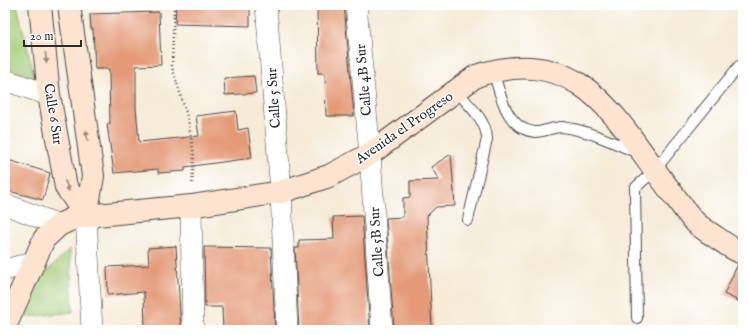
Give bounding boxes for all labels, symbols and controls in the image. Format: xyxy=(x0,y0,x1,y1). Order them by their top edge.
scale bar xyxy=(24,22,81,48)
text: 20 m xyxy=(30,29,53,44)
street label: Calle 4B Sur xyxy=(352,43,376,117)
one-way arrow xyxy=(42,52,49,64)
street label: Calle 5 Sur xyxy=(263,67,285,129)
street label: Calle 6 Sur xyxy=(39,82,67,146)
street label: Avenida el Progreso xyxy=(351,87,457,169)
one-way arrow xyxy=(84,130,90,142)
one-way arrow xyxy=(65,180,71,192)
street label: Calle 5B Sur xyxy=(366,206,388,278)

